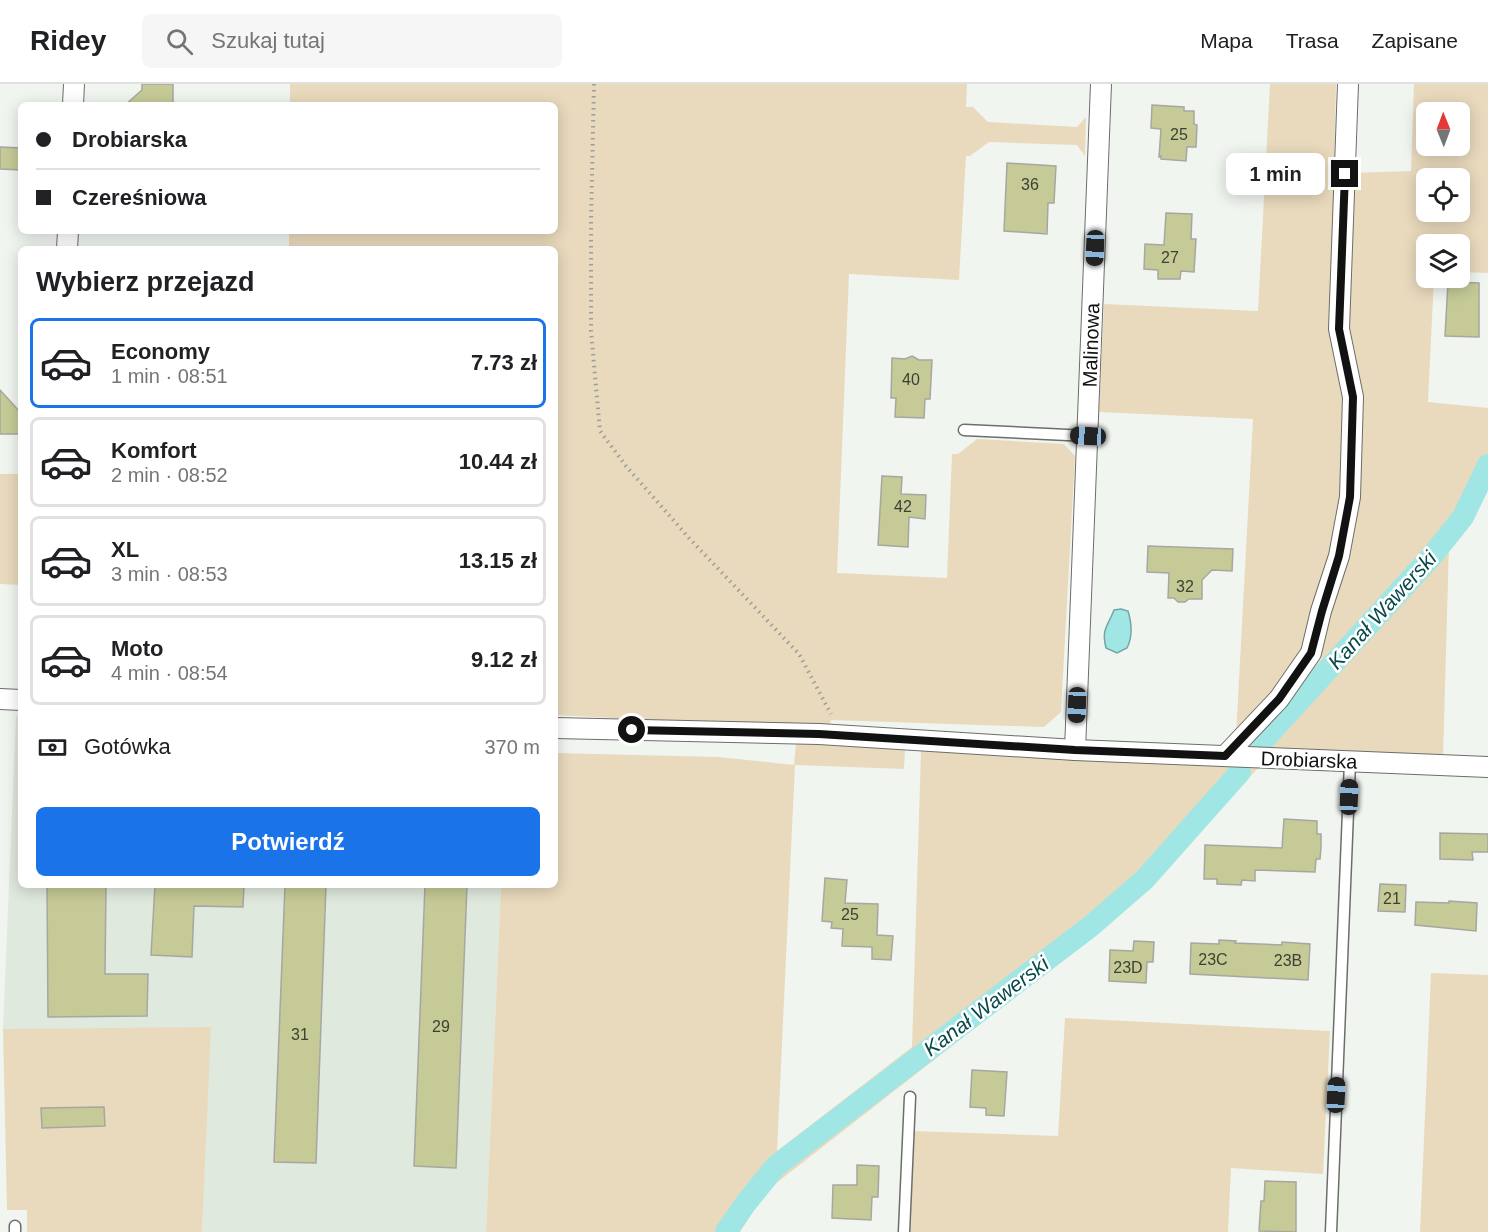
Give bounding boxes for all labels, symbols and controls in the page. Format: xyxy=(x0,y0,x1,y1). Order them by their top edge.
search box xyxy=(142,14,562,68)
text: Ridey xyxy=(30,25,106,56)
icon: search xyxy=(163,25,196,58)
text: Szukaj tutaj xyxy=(211,28,325,53)
text: Mapa xyxy=(1200,29,1253,52)
text: Trasa xyxy=(1286,29,1339,52)
text: Zapisane xyxy=(1372,29,1458,52)
north arrow xyxy=(1416,102,1470,156)
map controls xyxy=(1416,102,1470,288)
house number: 25 xyxy=(1170,126,1188,143)
text: Drobiarska xyxy=(72,127,187,152)
callout: 1 min xyxy=(1225,153,1324,195)
route end xyxy=(1331,160,1358,187)
text: 1 min xyxy=(1249,163,1302,185)
button: locate xyxy=(1416,168,1470,222)
house number: 36 xyxy=(1021,176,1039,193)
text: Czereśniowa xyxy=(72,185,207,210)
car xyxy=(1085,230,1105,266)
button: layers xyxy=(1416,234,1470,288)
house number: 27 xyxy=(1161,249,1179,266)
text: Wybierz przejazd xyxy=(36,267,255,297)
street label: Malinowa xyxy=(1079,302,1103,388)
icon: car xyxy=(39,336,93,390)
text: Economy xyxy=(111,339,210,364)
text: 7.73 zł xyxy=(471,350,537,375)
text: 1 min · 08:51 xyxy=(111,365,228,387)
house number: 40 xyxy=(902,371,920,388)
car xyxy=(1070,426,1106,446)
icon: car xyxy=(39,435,93,489)
text: Komfort xyxy=(111,438,197,463)
text: 10.44 zł xyxy=(459,449,537,474)
text: 2 min · 08:52 xyxy=(111,464,228,486)
house number: 42 xyxy=(894,498,912,515)
icon: car xyxy=(39,534,93,588)
text: XL xyxy=(111,537,139,562)
water label: Kanał Wawerski xyxy=(1323,546,1442,673)
text: 13.15 zł xyxy=(459,548,537,573)
text: 3 min · 08:53 xyxy=(111,563,228,585)
house number: 32 xyxy=(1176,578,1194,595)
icon: car xyxy=(39,633,93,687)
text: Moto xyxy=(111,636,164,661)
text: 9.12 zł xyxy=(471,647,537,672)
text: 4 min · 08:54 xyxy=(111,662,228,684)
car xyxy=(1067,687,1087,723)
route start xyxy=(618,716,645,743)
icon: cash xyxy=(36,731,69,764)
text: Gotówka xyxy=(84,734,171,759)
text: 370 m xyxy=(484,736,540,758)
street label: Drobiarska xyxy=(1260,747,1359,773)
car xyxy=(1339,779,1359,815)
button: Potwierdź xyxy=(36,807,540,876)
house number: 21 xyxy=(1383,890,1401,907)
house number: 25 xyxy=(841,906,859,923)
water label: Kanał Wawerski xyxy=(919,951,1054,1060)
house number: 23C xyxy=(1198,951,1228,968)
house number: 23B xyxy=(1274,952,1302,969)
house number: 23D xyxy=(1113,959,1143,976)
house number: 29 xyxy=(432,1018,450,1035)
house number: 31 xyxy=(291,1026,309,1043)
car xyxy=(1326,1077,1346,1113)

